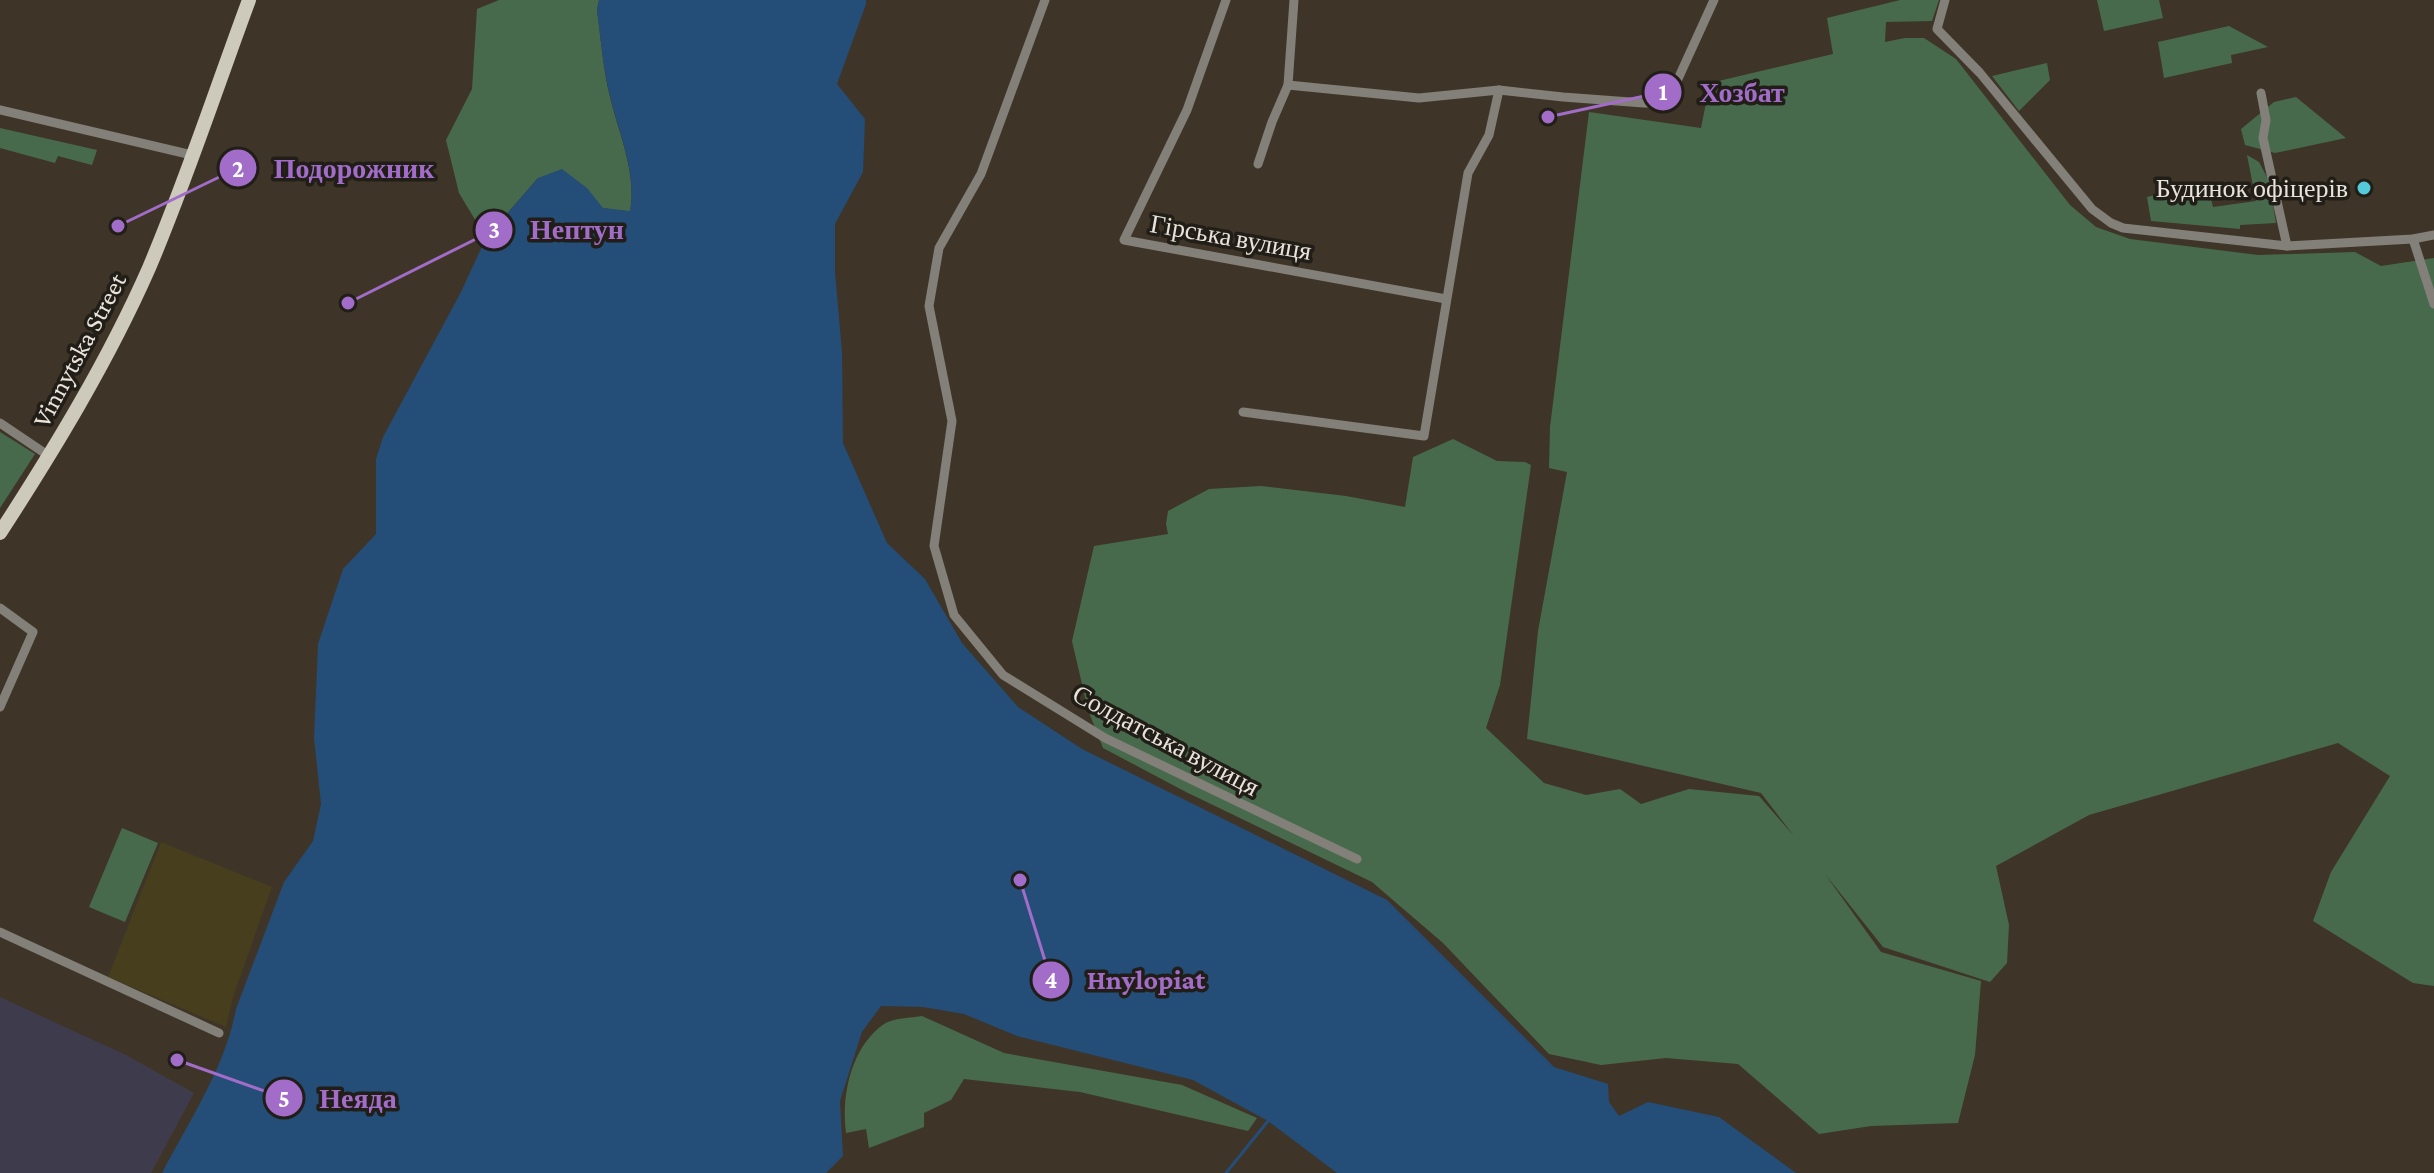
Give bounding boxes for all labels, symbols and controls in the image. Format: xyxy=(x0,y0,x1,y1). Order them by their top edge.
callout: Хозбат xyxy=(1643,66,1801,118)
text: Хозбат xyxy=(1699,77,1785,108)
text: 1 xyxy=(1659,78,1668,105)
callout: Подорожник xyxy=(218,142,450,194)
text: Подорожник xyxy=(274,153,435,184)
text: 2 xyxy=(232,155,244,182)
place label: Будинок офіцерів xyxy=(2156,174,2348,203)
marker: Будинок офіцерів xyxy=(2355,179,2373,197)
callout: Нептун xyxy=(474,204,640,256)
street label: Гірська вулиця xyxy=(1148,209,1314,266)
text: Нептун xyxy=(530,214,624,245)
text: 3 xyxy=(488,216,500,243)
street label: Vinnytska Street xyxy=(27,268,132,432)
street label: Солдатська вулиця xyxy=(1068,679,1264,802)
callout: Hnylopiat xyxy=(1031,954,1222,1006)
text: Hnylopiat xyxy=(1087,964,1206,995)
text: 4 xyxy=(1045,966,1058,993)
callout: Неяда xyxy=(264,1072,413,1124)
text: Неяда xyxy=(319,1083,397,1114)
text: 5 xyxy=(278,1085,290,1112)

